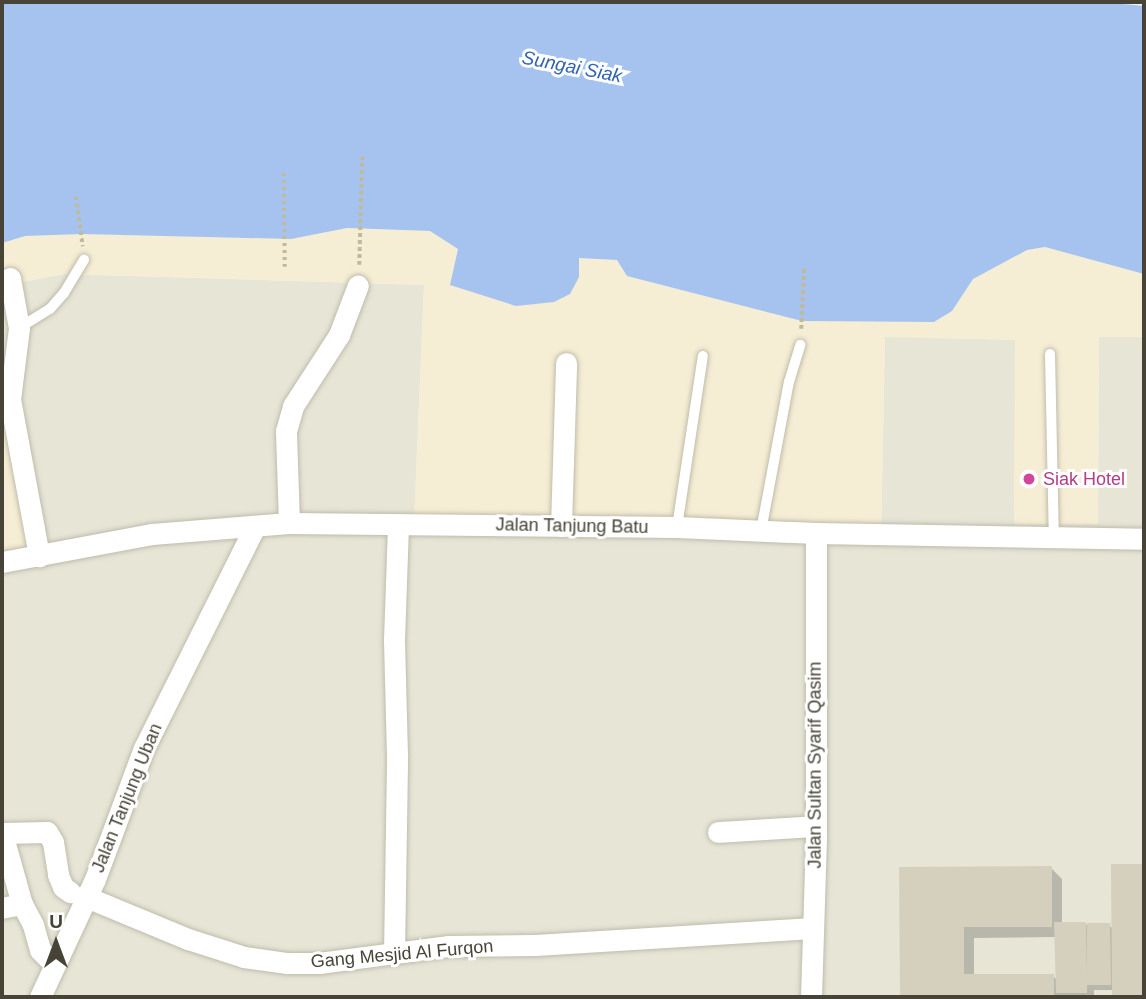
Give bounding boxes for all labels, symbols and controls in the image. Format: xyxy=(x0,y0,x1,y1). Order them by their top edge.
water label: Sungai Siak xyxy=(520,46,624,88)
place label: Siak Hotel xyxy=(1043,468,1125,490)
marker: Siak Hotel xyxy=(1021,471,1037,487)
street label: Jalan Tanjung Batu xyxy=(495,514,649,538)
street label: Jalan Sultan Syarif Qasim xyxy=(804,661,826,869)
street label: Jalan Tanjung Uban xyxy=(87,720,167,876)
north arrow xyxy=(21,908,91,978)
text: U xyxy=(49,911,63,932)
street label: Gang Mesjid Al Furqon xyxy=(309,935,495,973)

